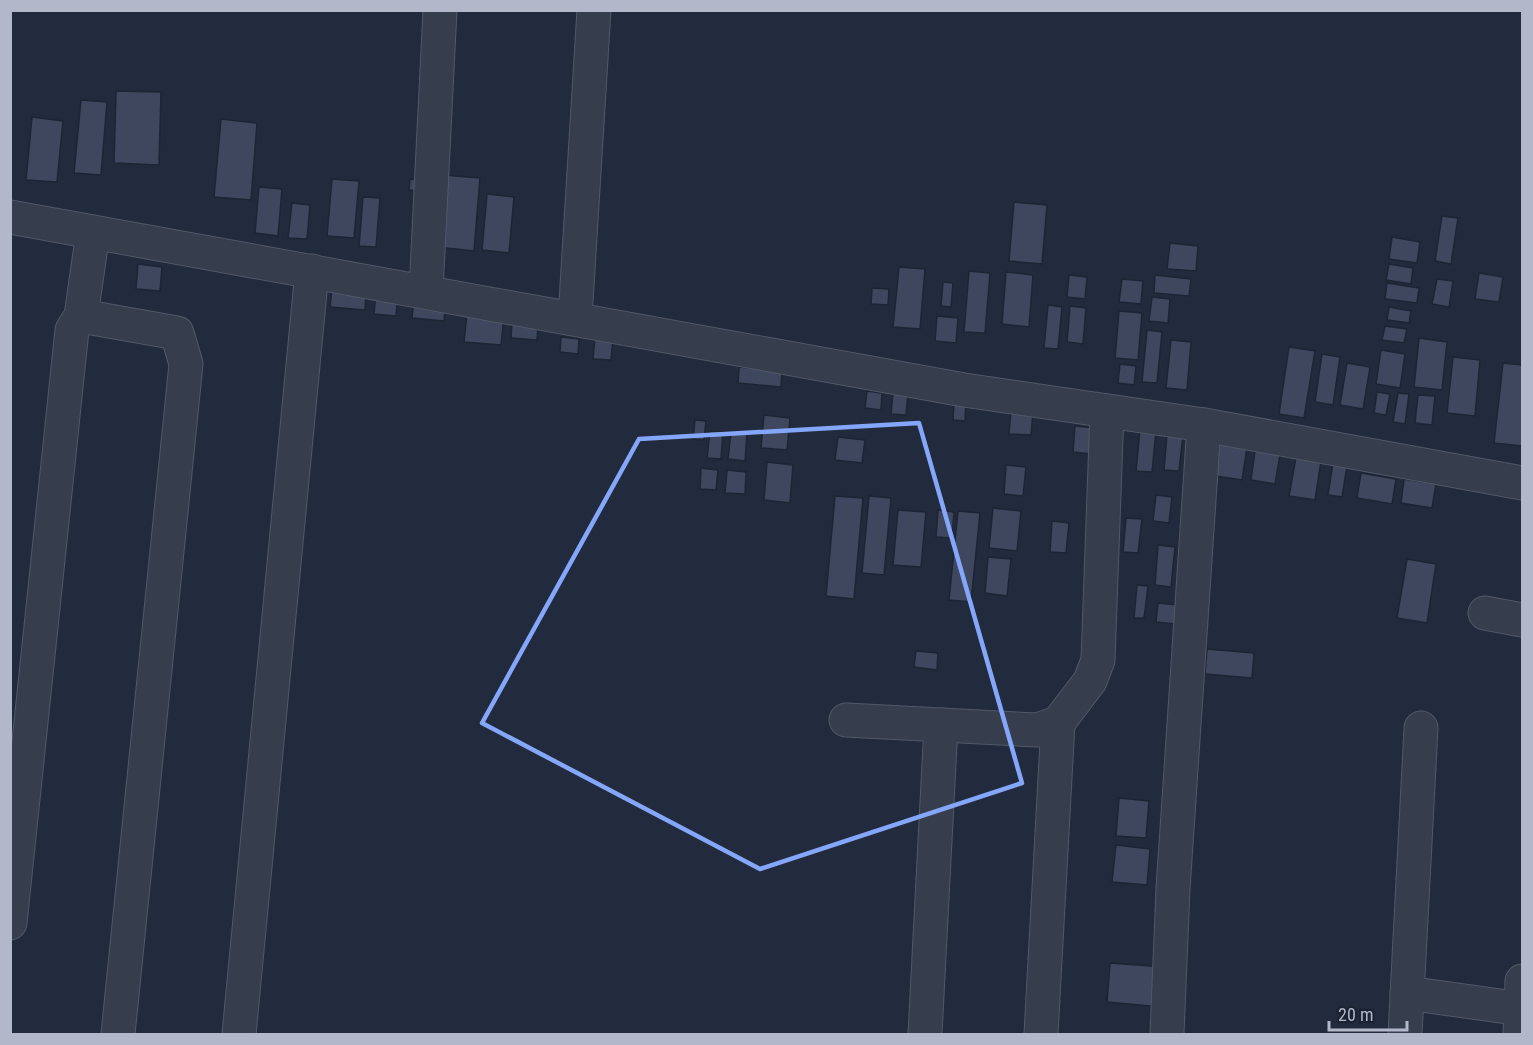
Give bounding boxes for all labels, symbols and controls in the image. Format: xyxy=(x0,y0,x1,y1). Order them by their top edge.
scale bar xyxy=(1329,994,1407,1032)
text: 20 m xyxy=(1338,1004,1373,1025)

